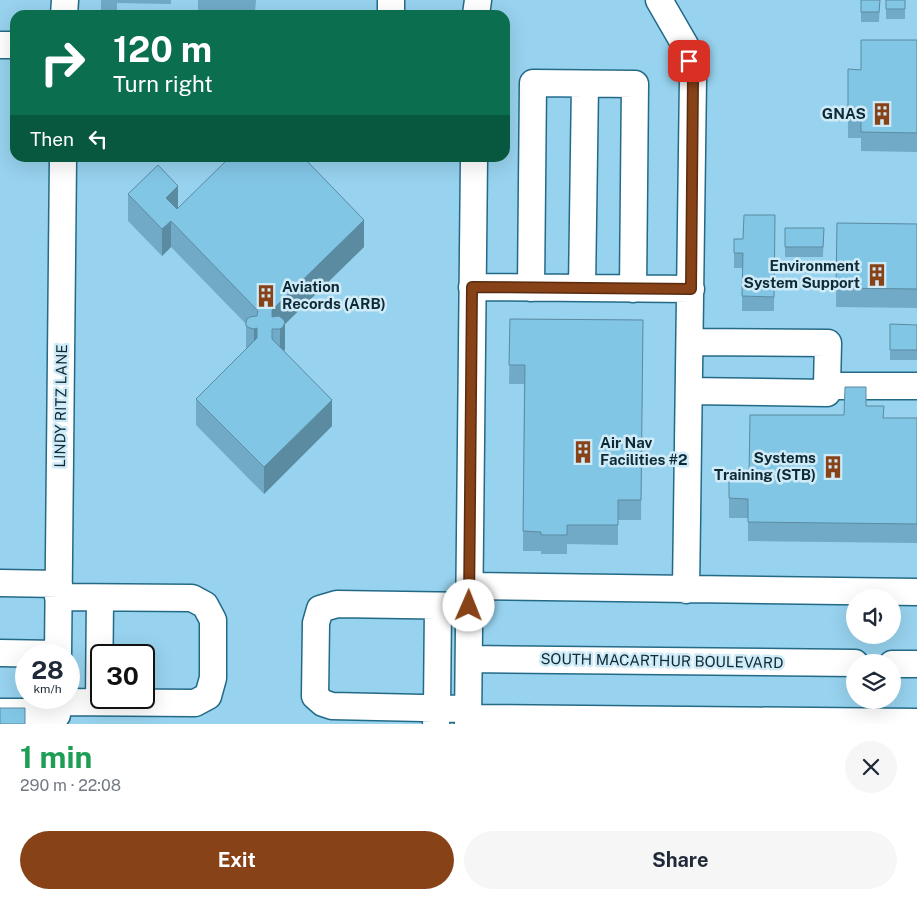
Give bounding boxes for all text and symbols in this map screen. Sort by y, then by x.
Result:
text: 120 m [113,29,212,70]
icon: right [30,30,95,95]
pin [668,40,710,82]
icon: arrive [675,47,703,75]
text: Turn right [113,71,213,97]
building icon: GNAS [869,101,895,127]
place label: GNAS [822,105,866,122]
icon: left [84,125,112,153]
text: Then [30,128,74,150]
place label: Environment System Support [743,257,860,291]
building icon: Environment System Support [864,262,890,288]
place label: Aviation Records (ARB) [282,278,386,312]
building icon: Aviation Records (ARB) [253,283,279,309]
street label: LINDY RITZ LANE [51,344,70,468]
place label: Air Nav Facilities #2 [600,434,687,468]
building icon: Air Nav Facilities #2 [570,439,596,465]
place label: Systems Training (STB) [714,449,816,483]
building icon: Systems Training (STB) [820,454,846,480]
position arrow [442,579,494,631]
map controls [846,589,901,709]
button: sound [846,589,901,644]
speed limit sign: 30 [90,644,155,709]
street label: SOUTH MACARTHUR BOULEVARD [540,650,784,671]
button: layers [846,654,901,709]
text: 28 [31,655,64,685]
text: km/h [33,682,62,696]
text: 1 min [20,739,92,775]
button: close [845,741,897,793]
text: 290 m · 22:08 [20,776,121,795]
button: Exit [20,831,454,889]
button: Share [464,831,897,889]

